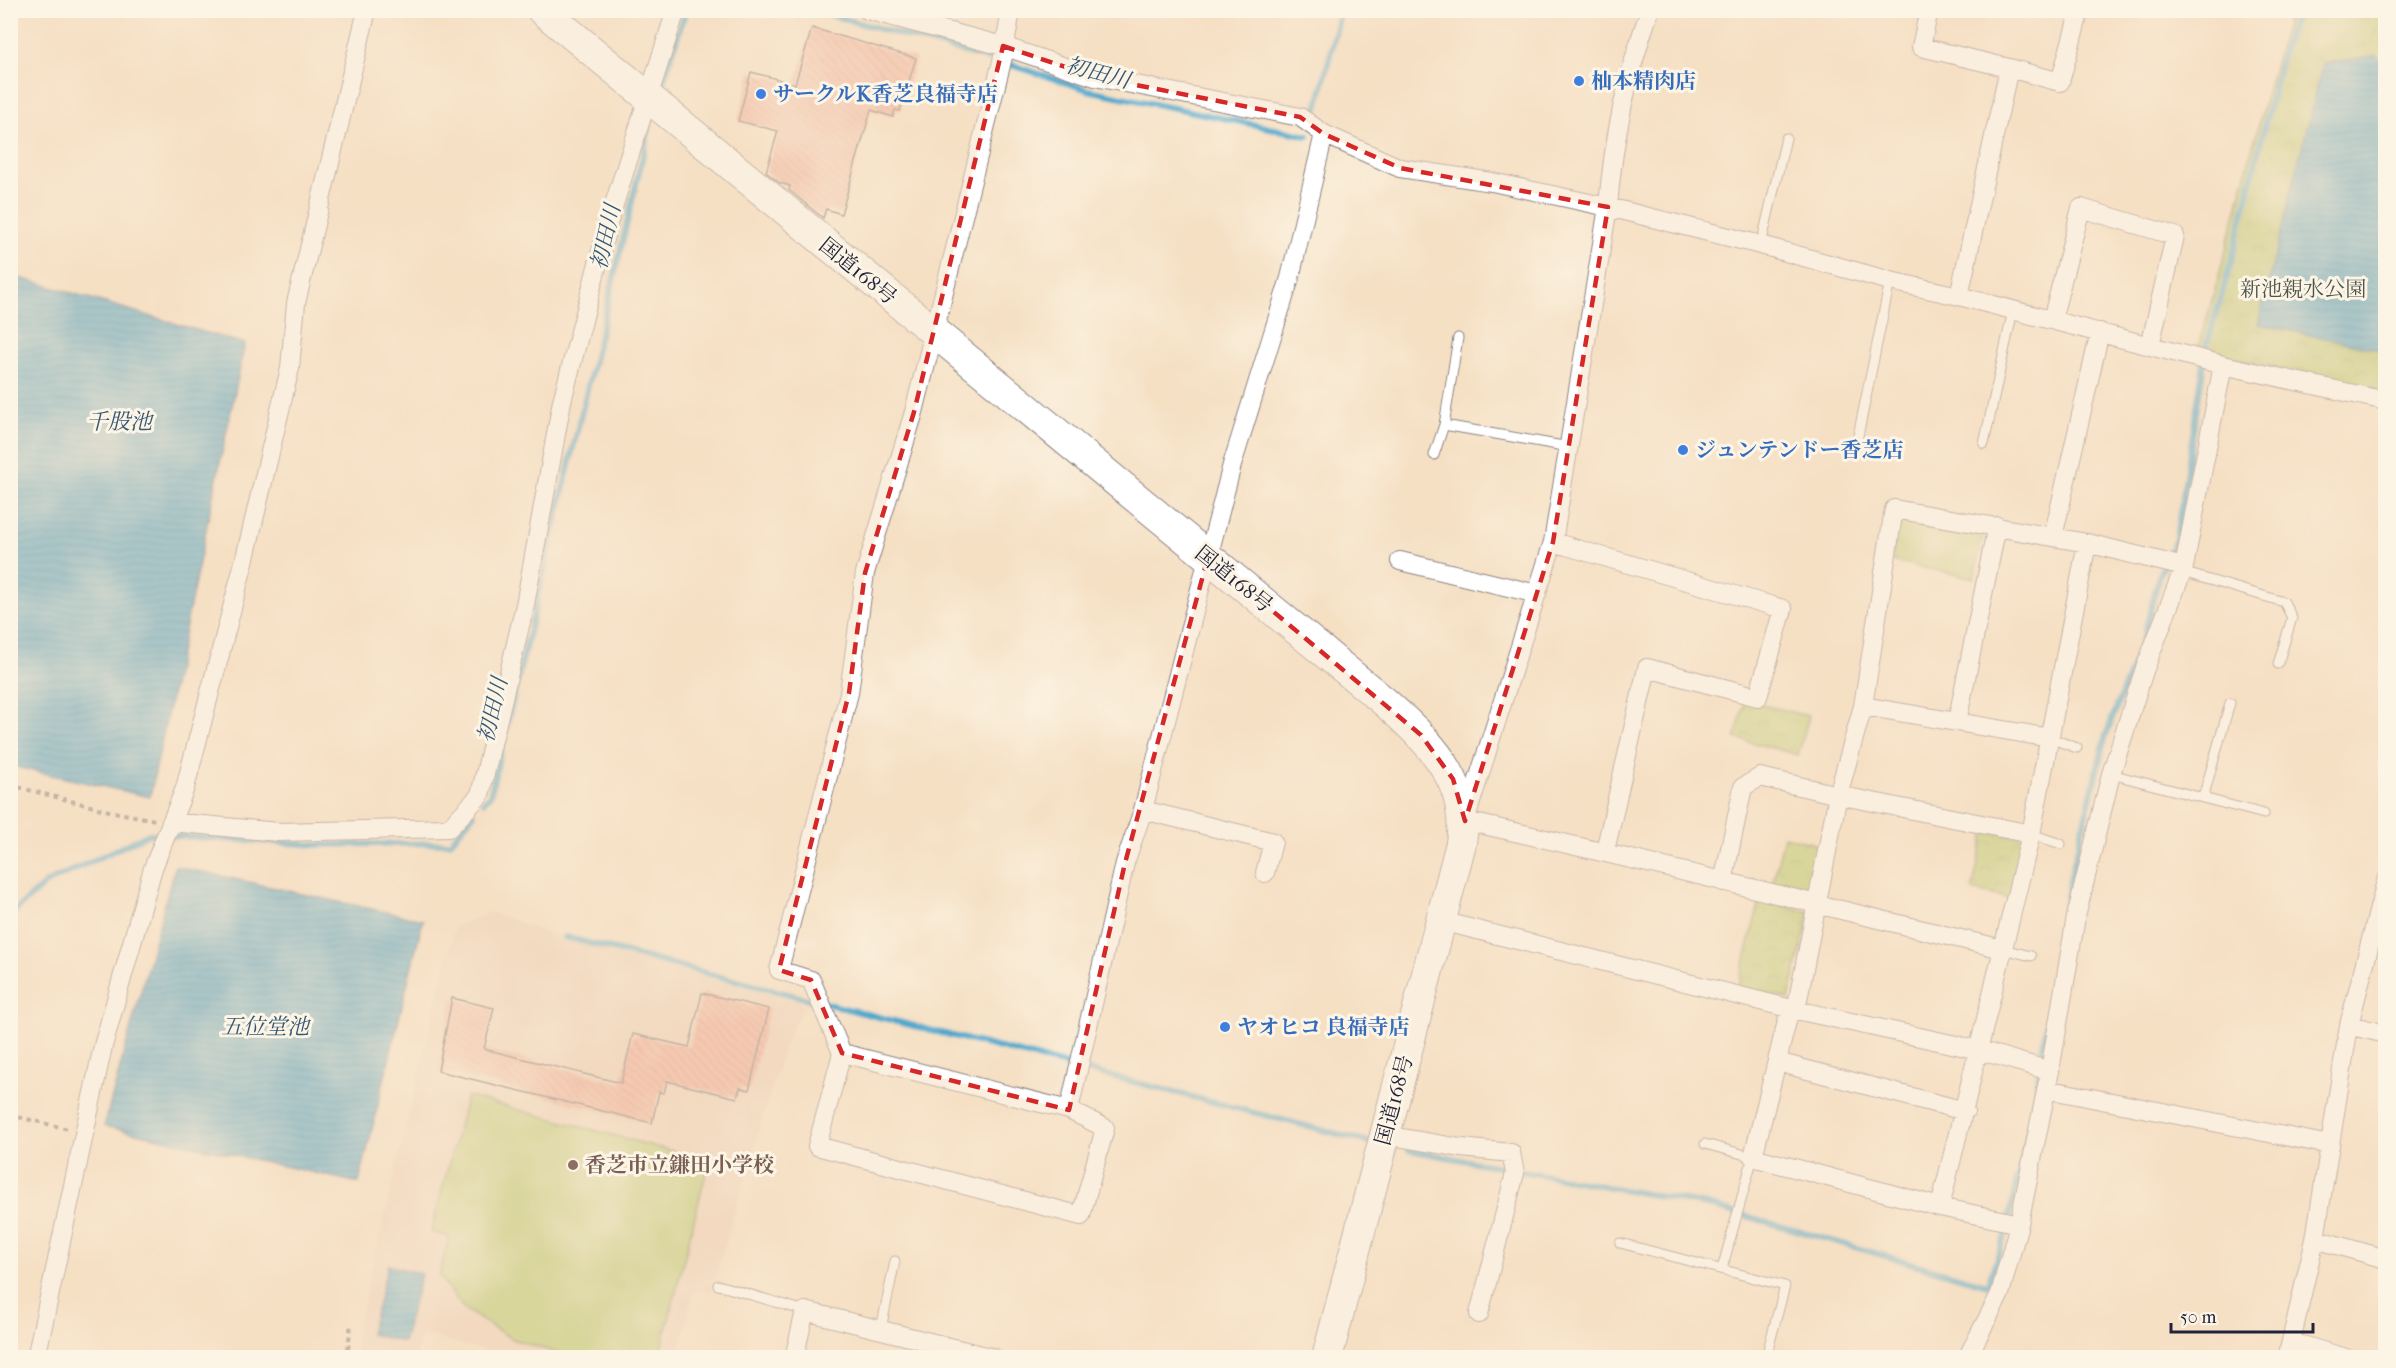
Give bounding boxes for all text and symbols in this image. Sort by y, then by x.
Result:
water label: 初田川 [1062,52,1135,95]
place label: 杣本精肉店 [1591,69,1696,93]
marker: 杣本精肉店 [1572,74,1586,88]
place label: サークルK香芝良福寺店 [773,82,998,106]
marker: サークルK香芝良福寺店 [754,87,768,101]
water label: 初田川 [586,200,627,272]
street label: 国道168号 [815,233,901,309]
park label: 新池親水公園 [2240,277,2366,301]
water label: 千股池 [86,409,155,435]
place label: ジュンテンドー香芝店 [1695,438,1904,462]
marker: ジュンテンドー香芝店 [1676,443,1690,457]
street label: 国道168号 [1191,541,1277,617]
water label: 初田川 [473,673,514,745]
water label: 五位堂池 [221,1014,312,1040]
place label: ヤオヒコ 良福寺店 [1237,1015,1410,1039]
marker: ヤオヒコ 良福寺店 [1218,1020,1232,1034]
street label: 国道168号 [1370,1052,1418,1148]
place label: 香芝市立鎌田小学校 [585,1153,774,1177]
marker: 香芝市立鎌田小学校 [566,1158,580,1172]
scale bar [2171,1296,2314,1334]
text: 50 m [2180,1307,2217,1328]

